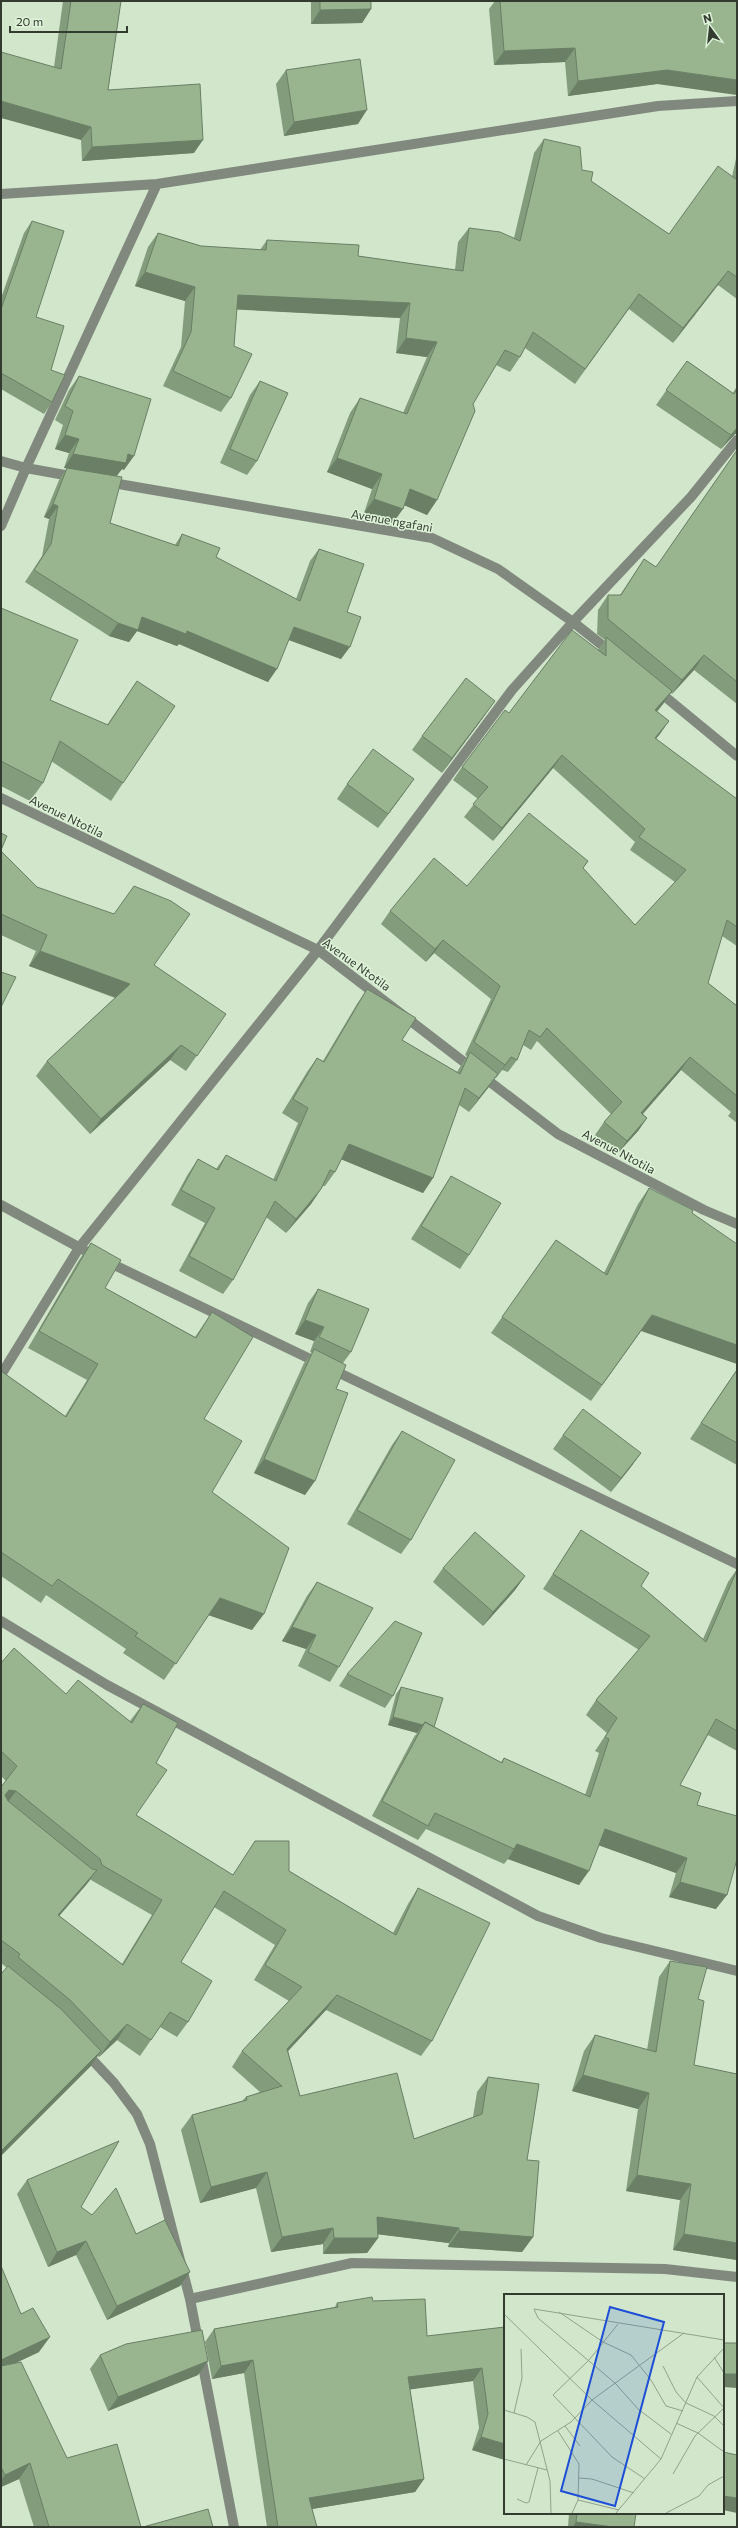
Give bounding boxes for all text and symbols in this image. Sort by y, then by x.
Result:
scale bar [10,8,127,34]
north arrow [690,8,730,48]
text: N [702,11,713,25]
text: 20 m [16,14,43,28]
street label: Avenue ngafani [350,506,434,534]
street label: Avenue Ntotila [28,792,106,840]
street label: Avenue Ntotila [320,935,394,993]
street label: Avenue Ntotila [580,1126,658,1176]
inset map [504,2294,724,2514]

